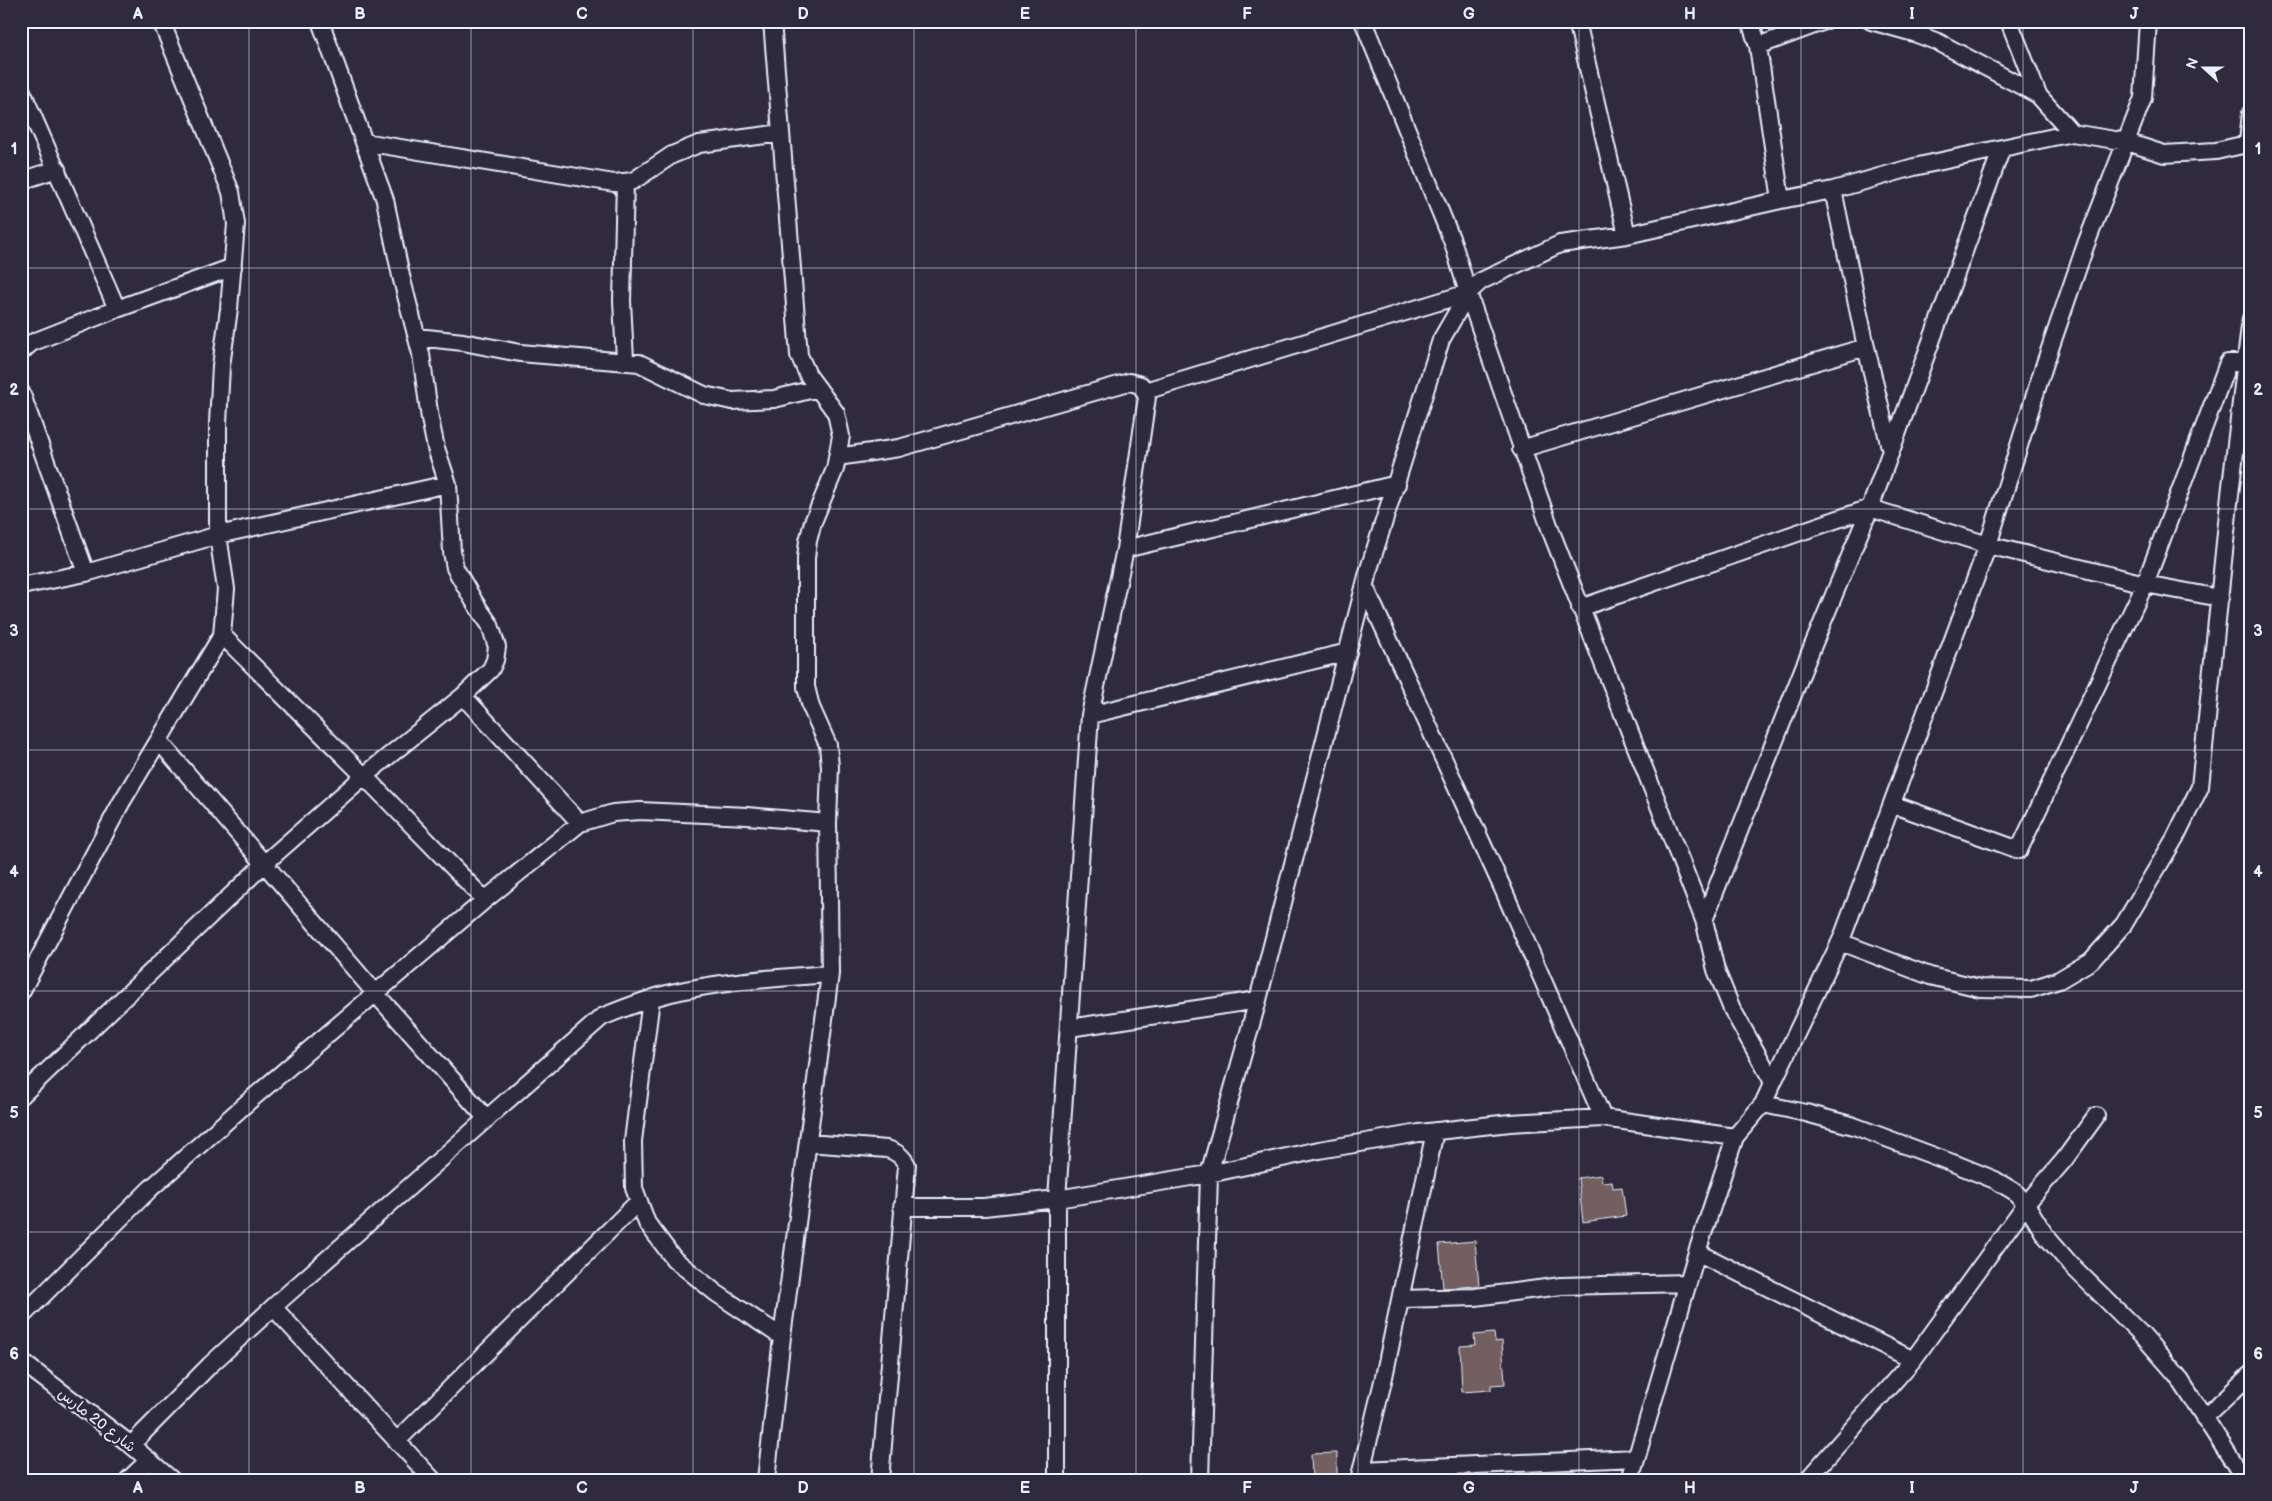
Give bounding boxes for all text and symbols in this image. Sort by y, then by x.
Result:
text: A [132,5,143,24]
text: B [354,5,366,24]
text: C [576,5,588,24]
text: D [797,5,809,24]
text: E [1020,5,1030,24]
text: F [1242,5,1252,24]
text: G [1463,5,1475,24]
text: H [1684,5,1696,24]
text: I [1909,5,1915,24]
text: J [2130,5,2139,24]
north arrow [2180,42,2230,92]
text: N [2183,56,2202,71]
text: 1 [11,140,17,159]
text: 1 [2255,140,2261,159]
text: 2 [9,381,19,400]
text: 2 [2253,381,2263,400]
text: 3 [9,622,19,641]
text: 3 [2253,622,2263,641]
text: 4 [9,863,19,882]
text: 4 [2253,863,2263,882]
text: 5 [9,1104,19,1123]
text: 5 [2253,1104,2263,1123]
text: 6 [9,1345,19,1364]
text: 6 [2253,1345,2263,1364]
street label: شارع 20 مارس [54,1384,139,1457]
text: A [132,1479,143,1498]
text: B [354,1479,366,1498]
text: C [576,1479,588,1498]
text: D [797,1479,809,1498]
text: E [1020,1479,1030,1498]
text: F [1242,1479,1252,1498]
text: G [1463,1479,1475,1498]
text: H [1684,1479,1696,1498]
text: I [1909,1479,1915,1498]
text: J [2130,1479,2139,1498]

